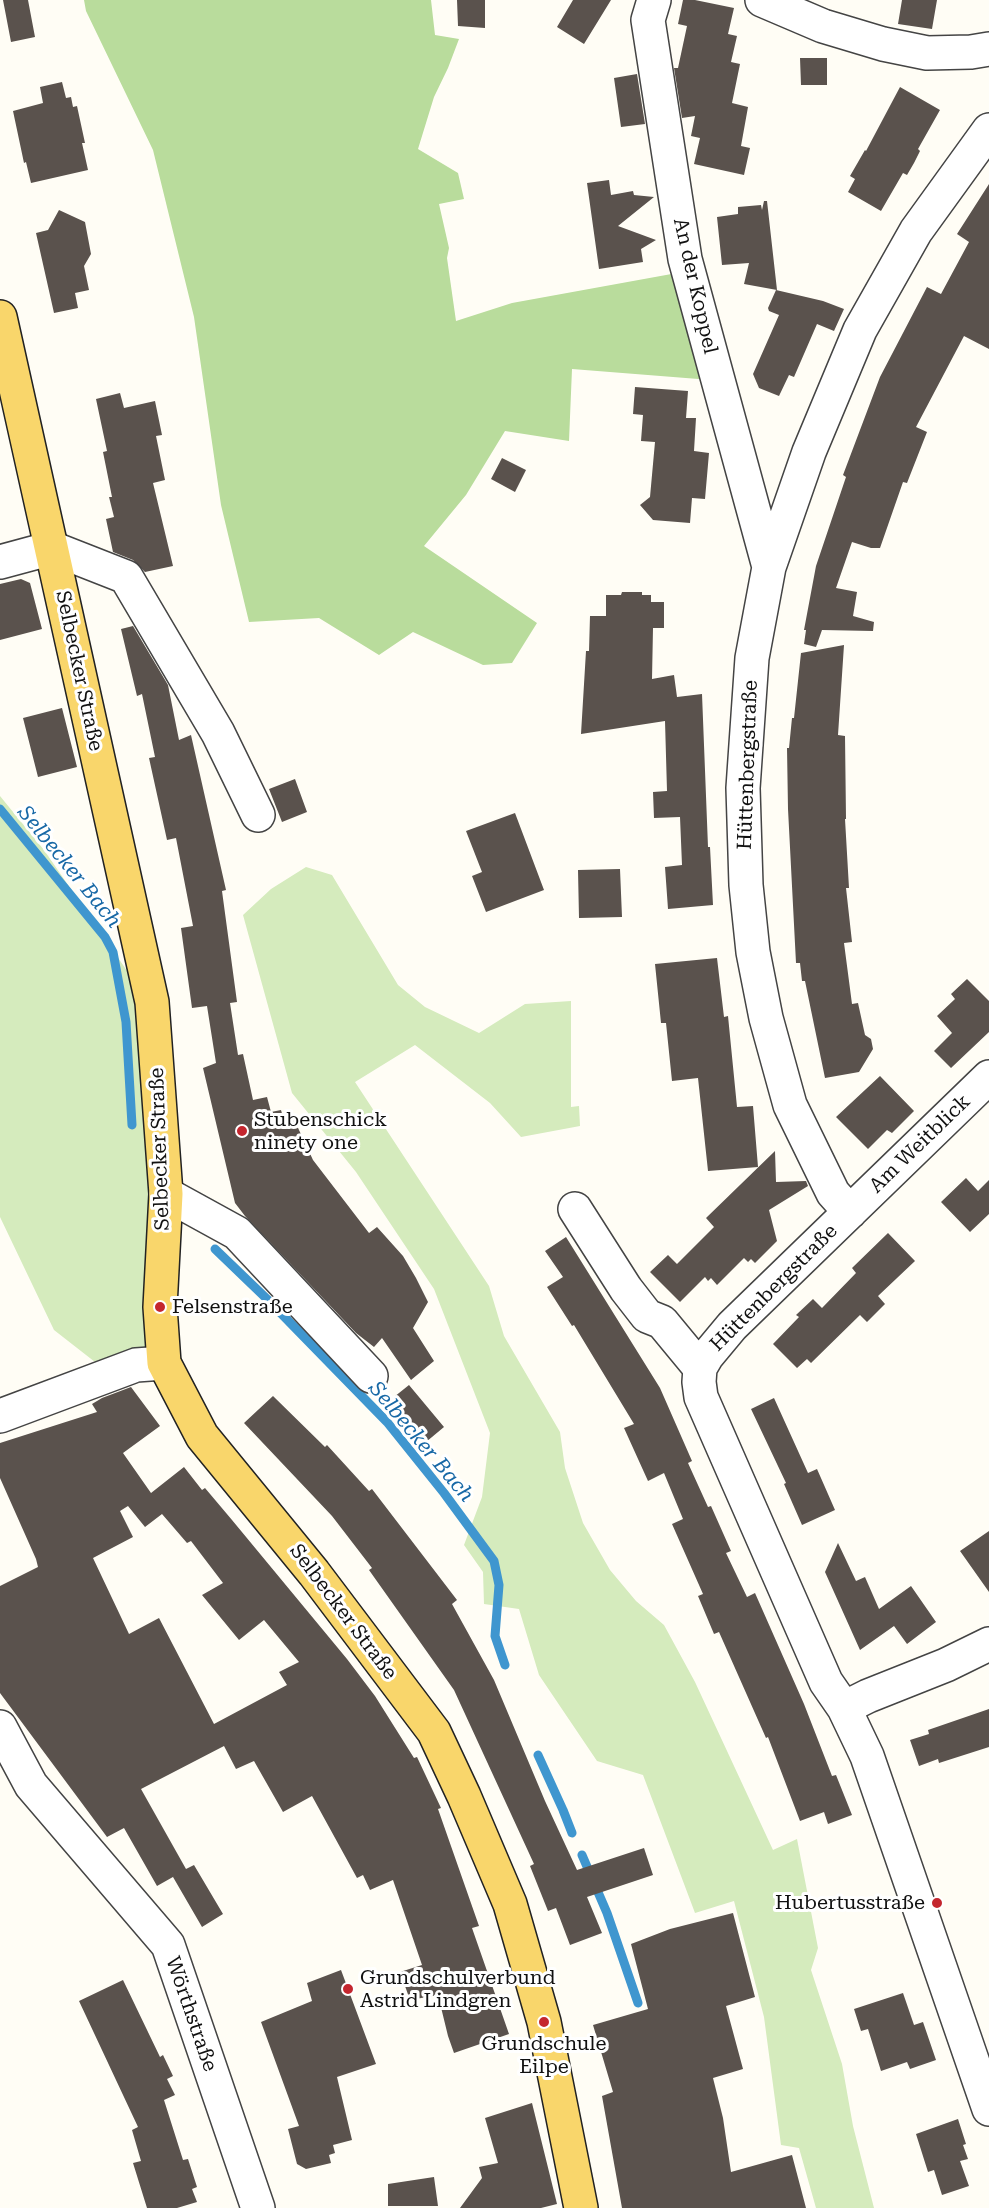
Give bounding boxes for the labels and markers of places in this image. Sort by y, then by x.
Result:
place label: Stubenschick ninety one [254,1108,387,1155]
marker: Stubenschick ninety one [235,1124,249,1138]
place label: Felsenstraße [172,1295,293,1319]
marker: Felsenstraße [153,1300,167,1314]
place label: Hubertusstraße [775,1891,925,1915]
marker: Hubertusstraße [930,1896,944,1910]
place label: Grundschulverbund Astrid Lindgren [360,1966,556,2013]
marker: Grundschulverbund Astrid Lindgren [341,1982,355,1996]
marker: Grundschule Eilpe [537,2015,551,2029]
place label: Grundschule Eilpe [481,2032,607,2079]

